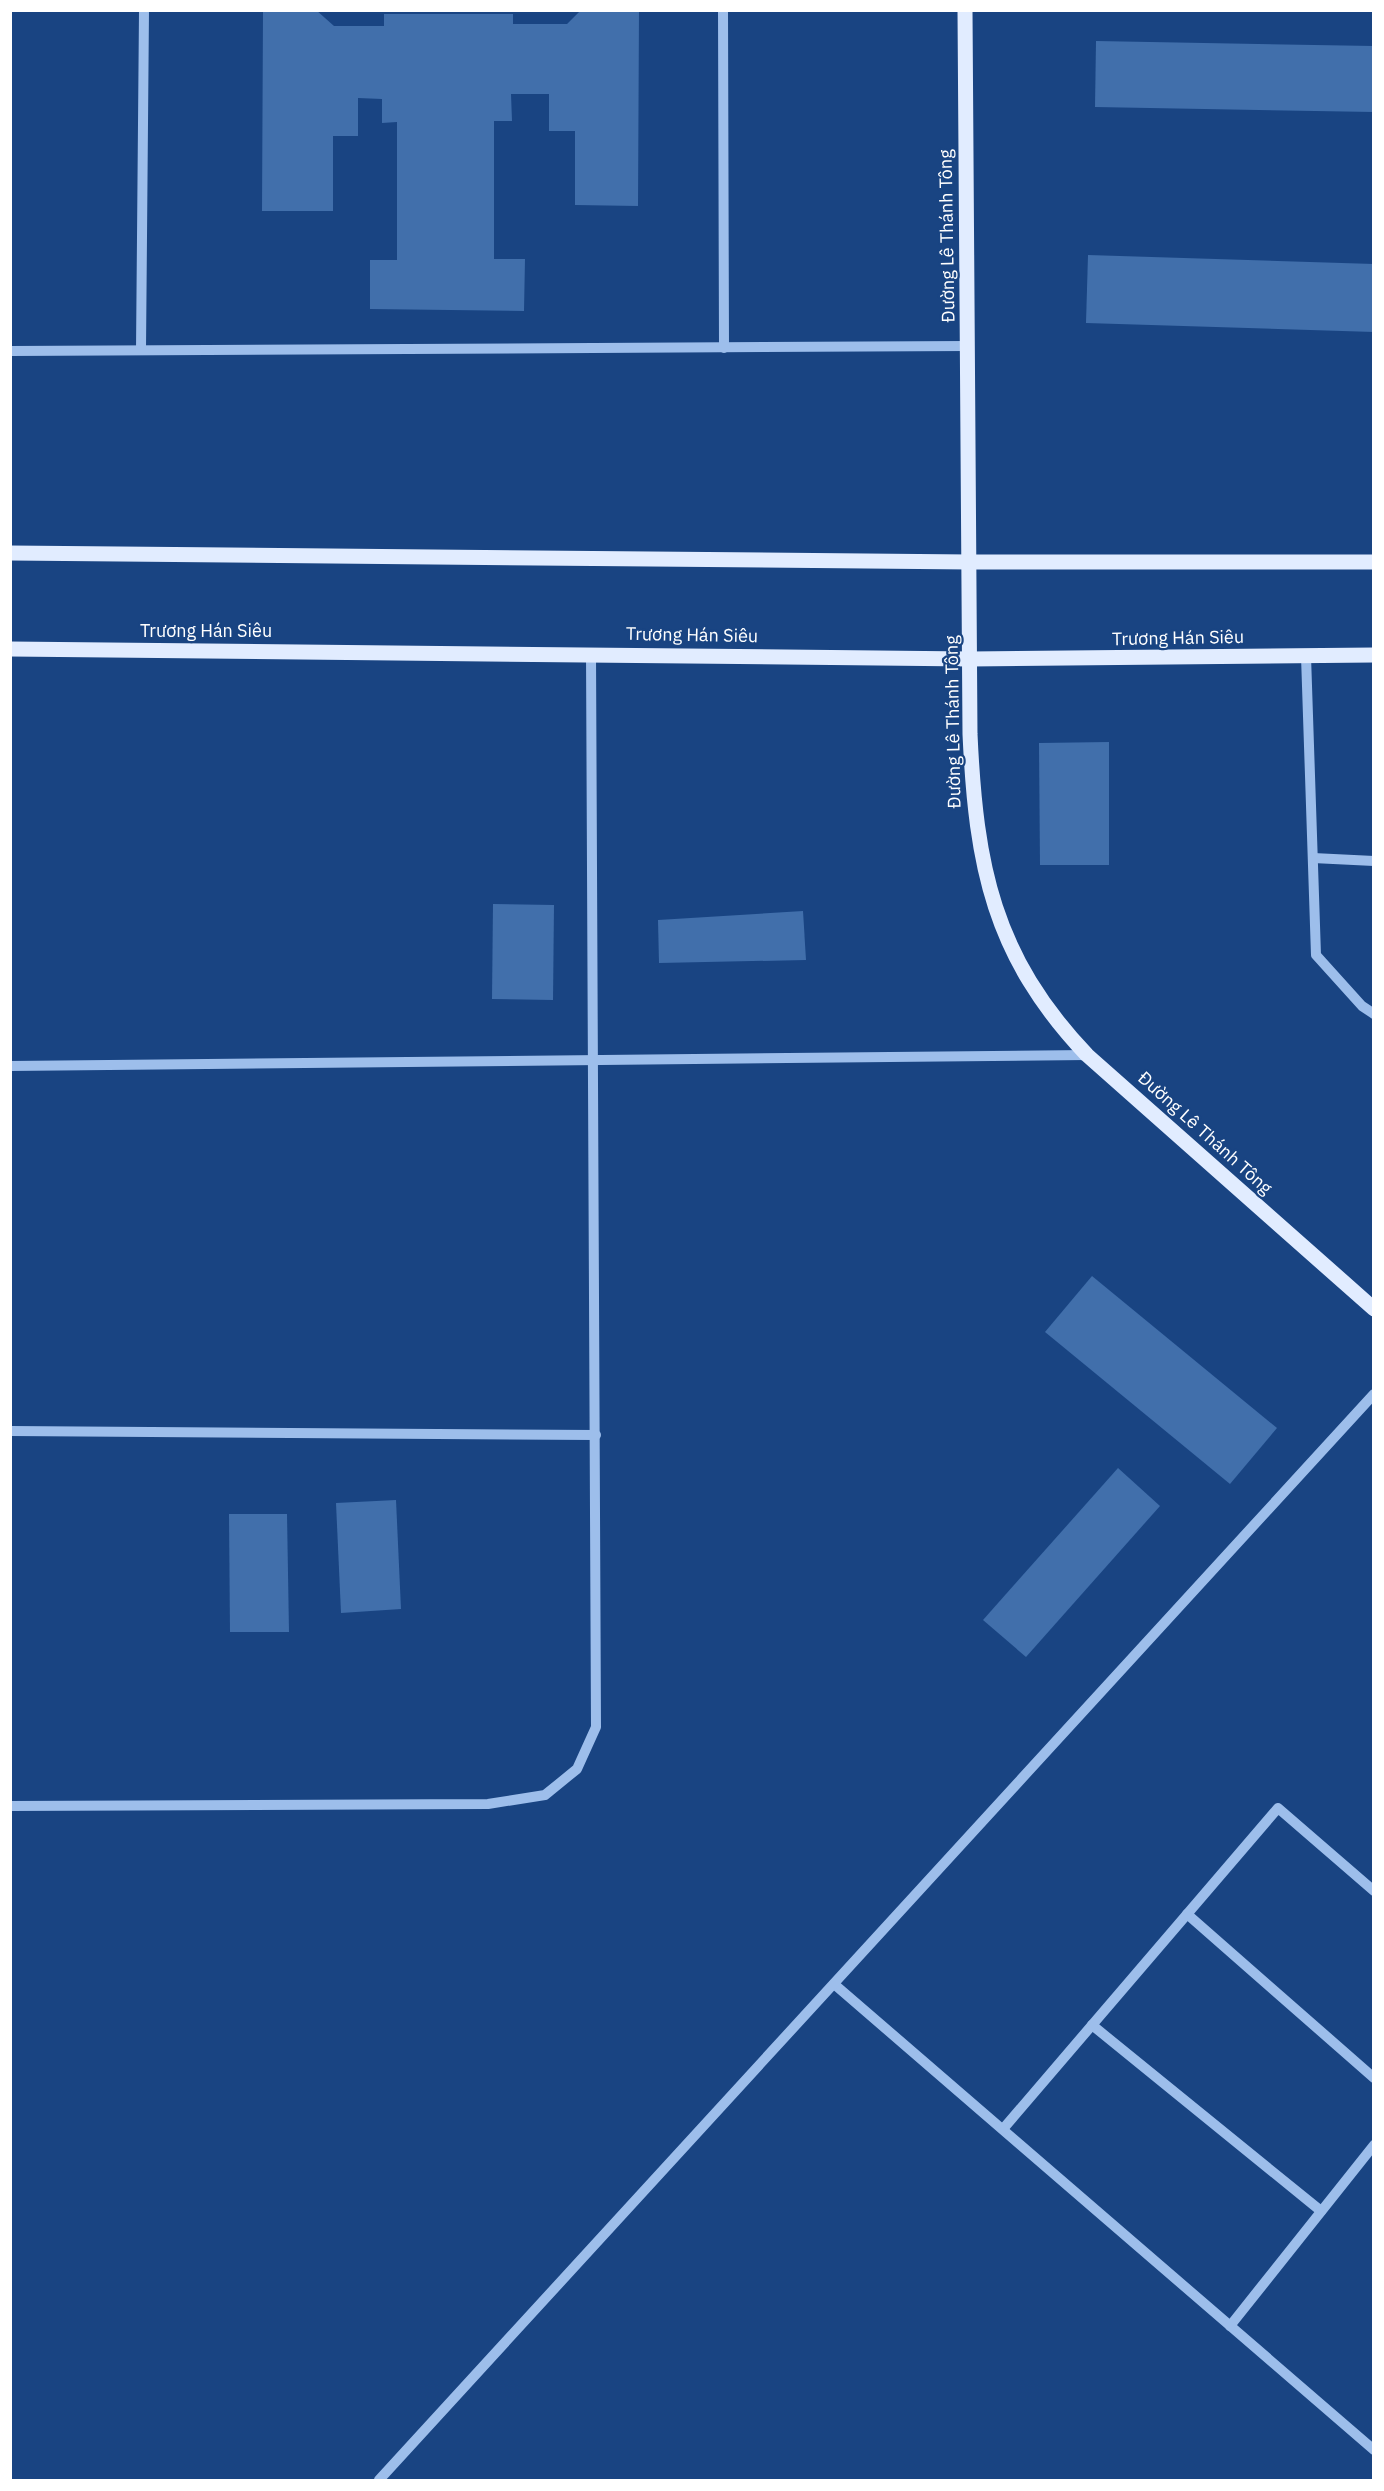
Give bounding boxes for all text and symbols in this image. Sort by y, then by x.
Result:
street label: Đường Lê Thánh Tông [933,149,960,323]
street label: Trương Hán Siêu [140,619,272,642]
street label: Trương Hán Siêu [626,622,758,647]
street label: Trương Hán Siêu [1112,625,1244,650]
street label: Đường Lê Thánh Tông [939,635,966,809]
street label: Đường Lê Thánh Tông [1133,1066,1278,1199]

